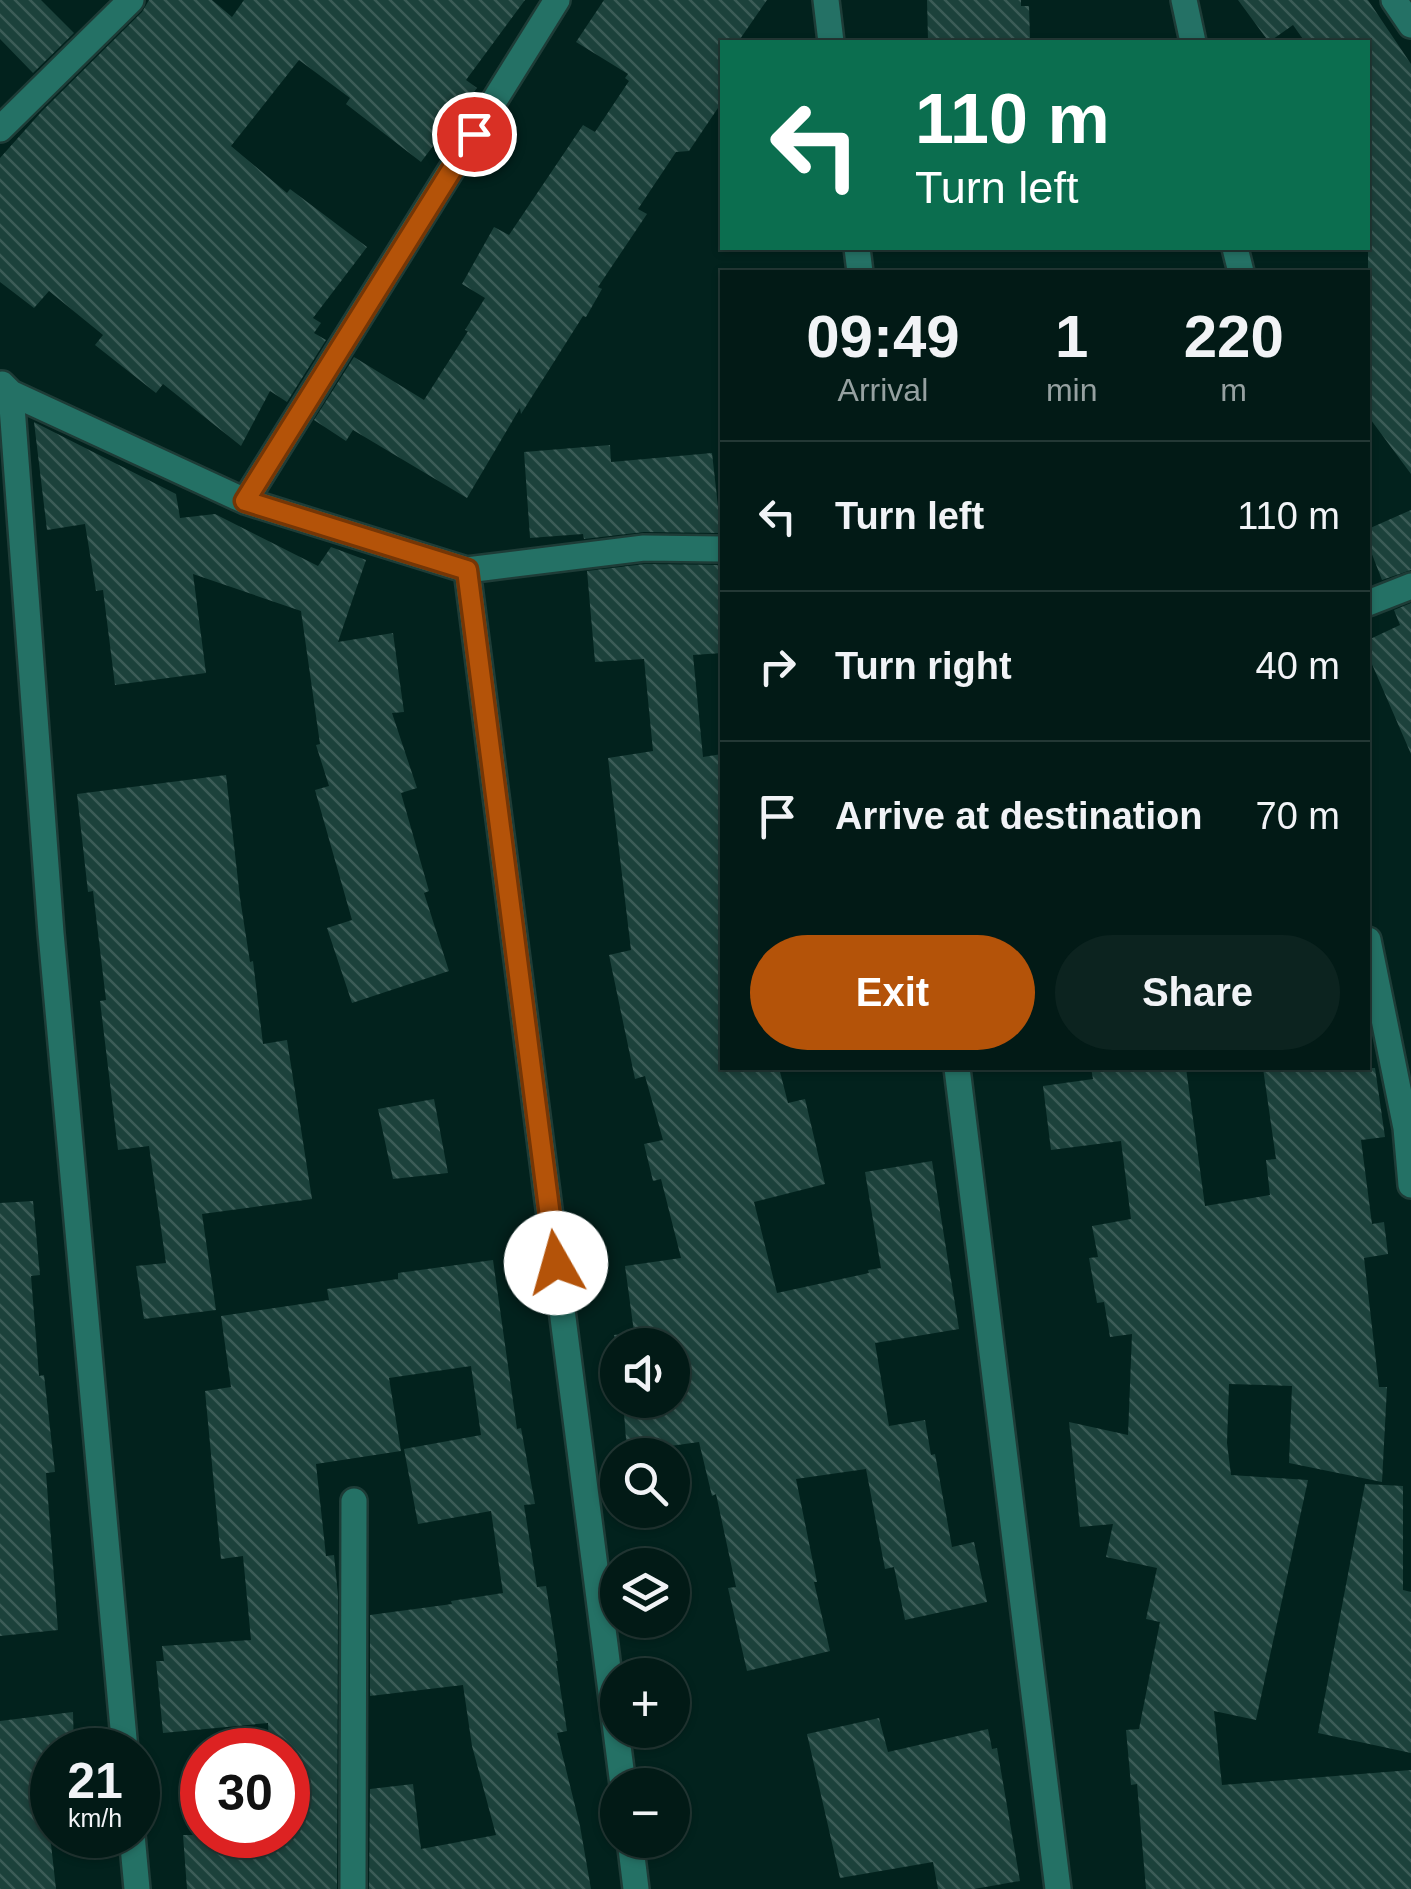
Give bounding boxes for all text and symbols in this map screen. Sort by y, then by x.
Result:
icon: left [750,80,880,210]
text: 110 m [915,80,1110,158]
pin [432,92,517,177]
icon: arrive [447,107,502,162]
text: Turn left [915,162,1078,213]
text: 09:49 [806,303,960,370]
text: 1 [1055,303,1088,370]
text: 220 [1184,303,1284,370]
text: Arrival [838,372,928,408]
text: min [1046,372,1097,408]
text: m [1220,372,1247,408]
icon: left [750,489,805,544]
text: Turn left [835,495,984,537]
text: 110 m [1237,495,1340,537]
icon: right [750,639,805,694]
text: Turn right [835,645,1012,687]
text: 40 m [1256,645,1340,687]
icon: arrive [750,789,805,844]
text: Arrive at destination [835,795,1202,837]
text: 70 m [1256,795,1340,837]
button: Exit [750,935,1035,1050]
button: Share [1055,935,1340,1050]
position arrow [504,1211,608,1315]
map controls [600,1328,690,1858]
button: sound [600,1328,690,1418]
button: search [600,1438,690,1528]
button: layers [600,1548,690,1638]
button: + [600,1658,690,1748]
speed limit sign: 30 [180,1728,310,1858]
text: 21 [67,1753,123,1809]
button: − [600,1768,690,1858]
text: km/h [68,1804,122,1832]

